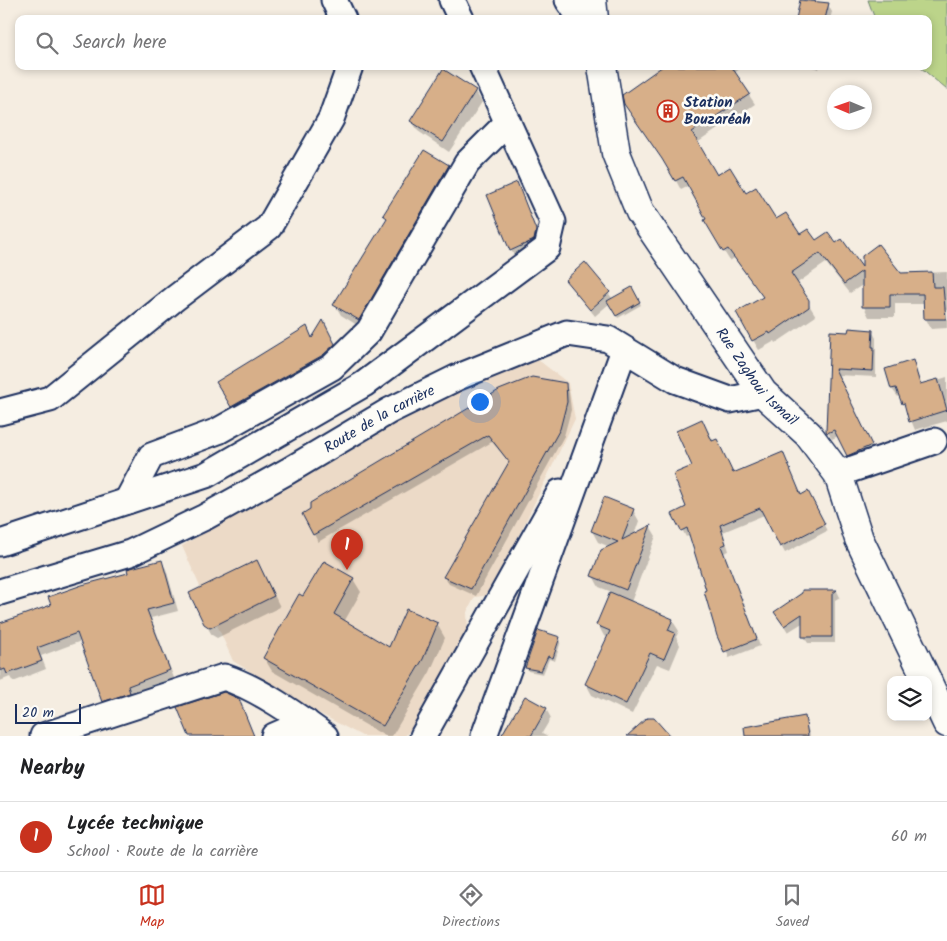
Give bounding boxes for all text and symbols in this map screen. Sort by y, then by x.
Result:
search box [15,15,932,70]
text: Search here [73,28,167,58]
icon: search [33,29,61,57]
north arrow [827,85,872,130]
place label: Station Bouzaréah [684,91,751,132]
building icon: Station Bouzaréah [656,99,680,123]
street label: Rue Zaghoui Ismaïl [709,323,803,432]
street label: Route de la carrière [320,379,440,460]
your location [467,389,493,415]
pin: 1 [331,529,363,570]
map controls [887,676,932,721]
button: layers [887,676,932,721]
scale bar [15,701,81,724]
text: 20 m [22,702,54,724]
text: Nearby [20,752,85,785]
text: Lycée technique [67,809,203,839]
text: 1 [34,824,38,849]
text: 60 m [891,824,927,849]
text: School · Route de la carrière [67,839,258,864]
tab: Map [138,881,166,933]
tab: Directions [442,881,500,933]
tab: Saved [776,881,809,933]

